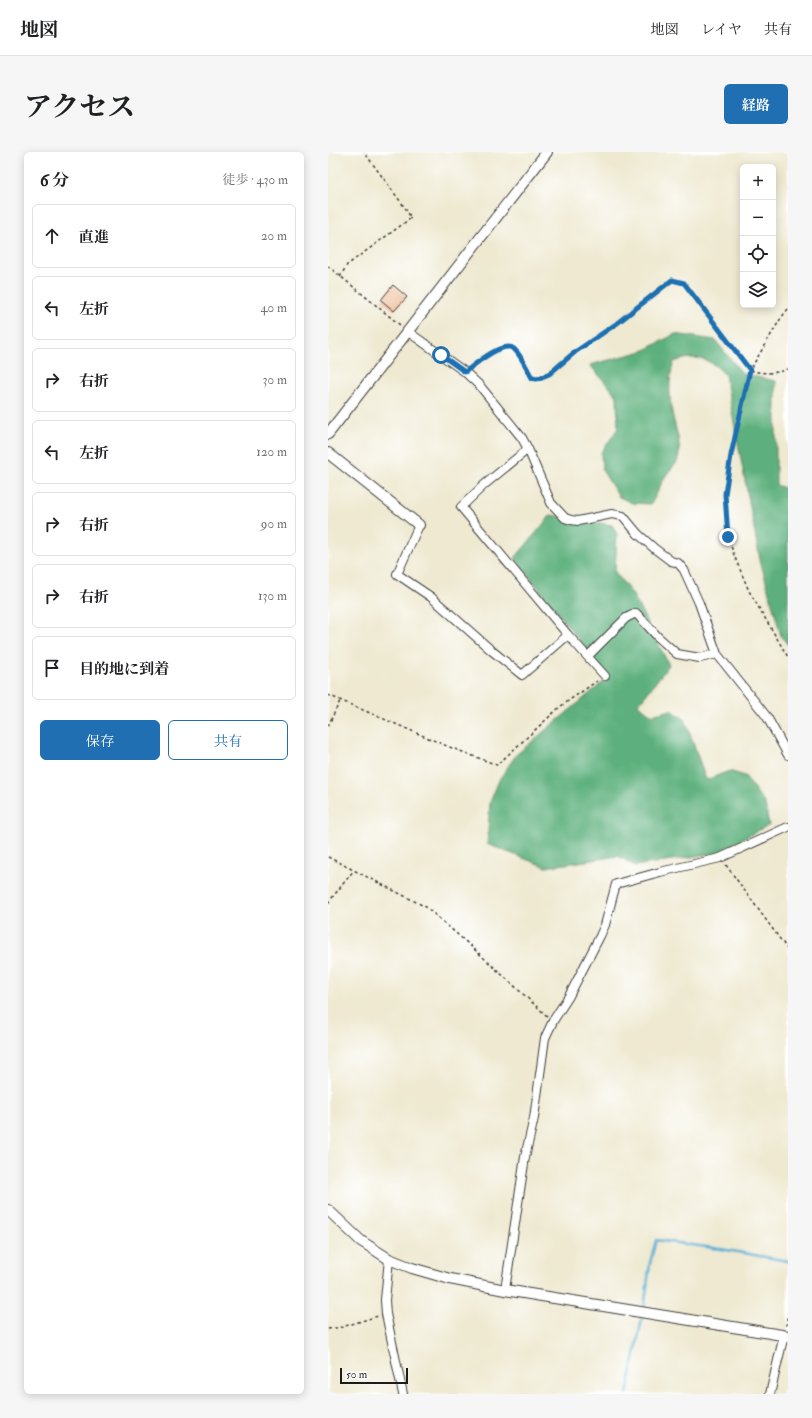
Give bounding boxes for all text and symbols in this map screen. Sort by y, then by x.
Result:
text: 地図 [20,18,58,42]
text: 地図 [651,21,679,38]
text: レイヤ [701,21,742,38]
text: 共有 [764,21,792,38]
button: 経路 [724,84,788,124]
text: アクセス [24,90,135,125]
map controls [740,164,776,308]
button: + [740,164,776,200]
text: 6 分 [40,170,69,191]
text: 徒歩 · 430 m [222,172,288,188]
button: − [740,200,776,236]
icon: ahead [41,225,63,247]
text: 直進 [79,228,109,247]
text: 20 m [261,228,287,244]
button: locate [740,236,776,272]
button: layers [740,272,776,308]
icon: left [41,297,63,319]
text: 左折 [79,300,109,319]
text: 40 m [261,300,287,316]
route start [432,346,450,364]
icon: right [41,369,63,391]
text: 右折 [79,372,109,391]
text: 30 m [263,372,287,388]
icon: left [41,441,63,463]
text: 左折 [79,444,109,463]
text: 120 m [256,444,287,460]
icon: right [41,513,63,535]
text: 右折 [79,516,109,535]
text: 90 m [261,516,287,532]
route end [719,528,737,546]
icon: right [41,585,63,607]
text: 右折 [79,588,109,607]
text: 130 m [258,588,287,604]
icon: arrive [41,657,63,679]
text: 目的地に到着 [79,660,169,679]
button: 保存 [40,720,160,760]
button: 共有 [168,720,288,760]
scale bar [340,1366,408,1385]
text: 50 m [346,1368,367,1381]

